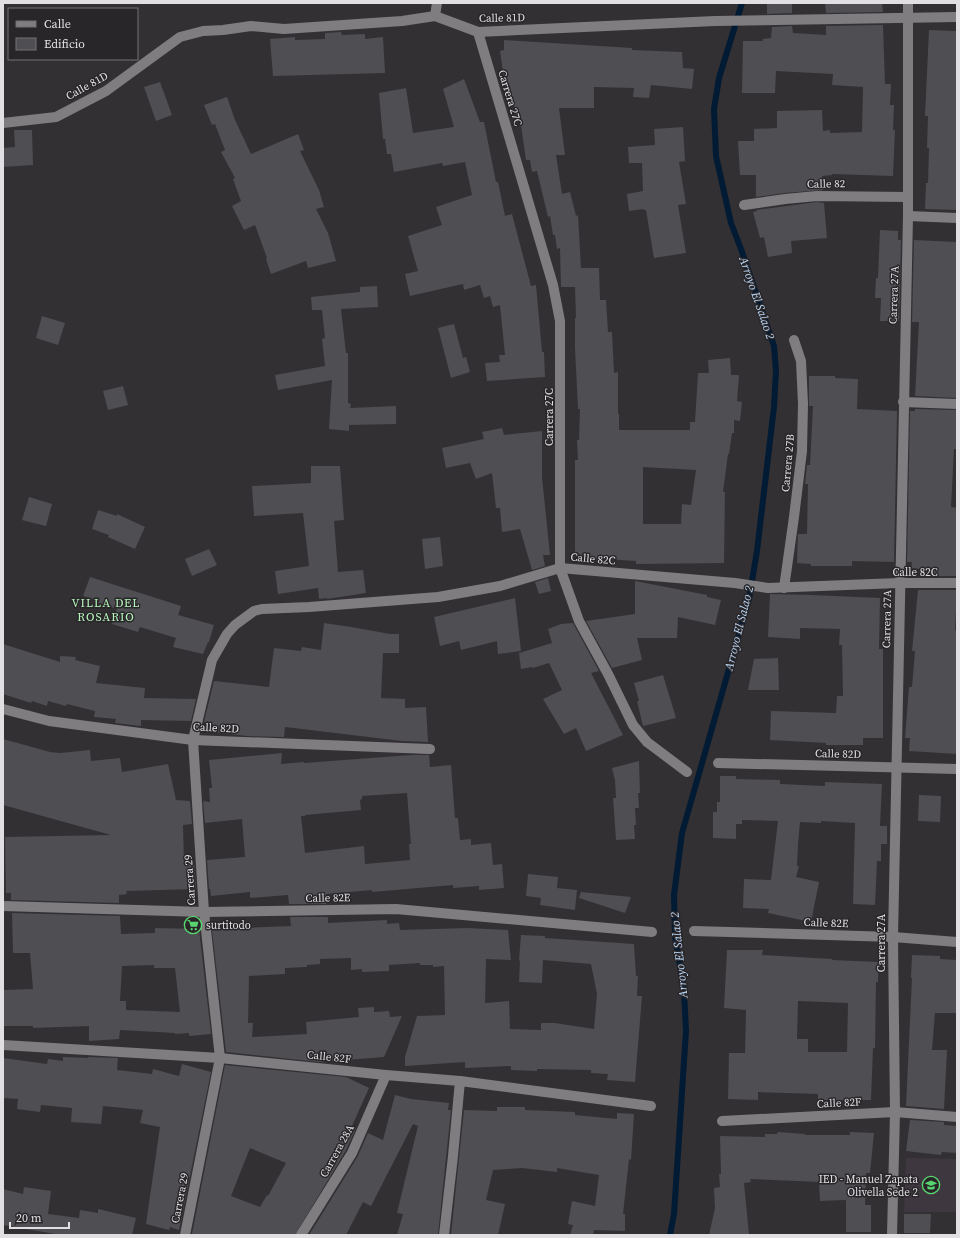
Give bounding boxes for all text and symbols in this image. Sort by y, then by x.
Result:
legend [8,8,138,60]
street label: Calle 81D [479,10,525,26]
text: Calle [44,16,71,32]
text: Edificio [44,36,85,52]
street label: Calle 81D [63,68,111,104]
street label: Carrera 27C [494,68,526,128]
street label: Calle 82 [807,176,846,192]
water label: Arroyo El Salao 2 [735,253,779,342]
street label: Carrera 27A [885,265,903,324]
street label: Carrera 27C [542,388,557,446]
street label: Carrera 27B [778,433,798,492]
street label: Calle 82C [570,550,616,568]
street label: Calle 82C [892,565,938,580]
water label: Arroyo El Salao 2 [720,584,757,673]
street label: Carrera 27A [879,589,895,648]
district label: VILLA DEL ROSARIO [72,595,140,625]
street label: Calle 82D [193,719,240,737]
street label: Calle 82D [815,746,861,762]
street label: Carrera 29 [181,854,199,906]
street label: Calle 82E [305,890,351,906]
water label: Arroyo El Salao 2 [667,911,692,1000]
street label: Carrera 27A [874,913,889,972]
supermarket icon: surtitodo [183,915,203,935]
street label: Calle 82E [803,915,849,931]
place label: surtitodo [206,918,251,933]
street label: Calle 82F [306,1047,353,1067]
street label: Calle 82F [816,1094,862,1112]
street label: Carrera 28A [316,1121,358,1180]
street label: Carrera 29 [168,1172,192,1224]
place label: IED - Manuel Zapata Olivella Sede 2 [819,1172,918,1200]
school or university icon: IED - Manuel Zapata Olivella Sede 2 [921,1175,941,1195]
scale bar [10,1204,69,1230]
text: 20 m [16,1210,42,1226]

